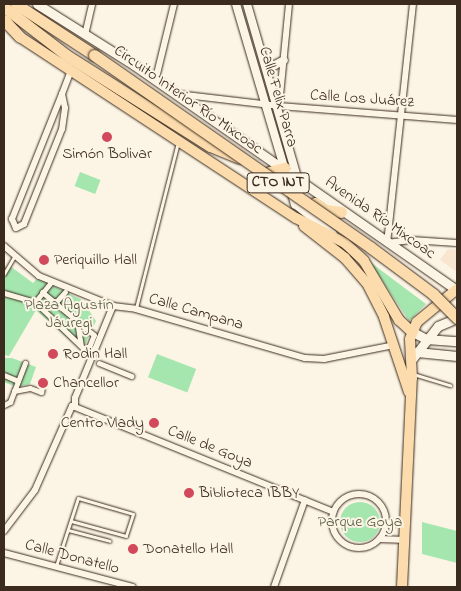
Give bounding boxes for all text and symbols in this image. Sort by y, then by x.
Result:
street label: Circuito Interior Río Mixcoac [110,41,266,159]
street label: Calle Felix Parra [254,44,302,150]
street label: Calle Los Juárez [309,86,415,112]
marker: Simón Bolivar [101,131,113,143]
place label: Simón Bolivar [62,144,152,164]
road number: CTO INT [246,170,310,196]
street label: Avenida Río Mixcoac [321,173,439,263]
place label: Periquillo Hall [54,250,137,270]
marker: Periquillo Hall [38,254,50,266]
street label: Calle Campana [146,289,246,335]
park label: Plaza Agustín Jáuregi [24,295,114,333]
place label: Rodin Hall [63,344,127,364]
marker: Rodin Hall [47,348,59,360]
place label: Chancellor [53,373,119,393]
marker: Chancellor [37,377,49,389]
place label: Centro Vlady [61,413,144,433]
marker: Centro Vlady [148,417,160,429]
street label: Calle de Goya [165,421,255,473]
place label: Biblioteca IBBY [199,483,299,503]
marker: Biblioteca IBBY [183,487,195,499]
park label: Parque Goya [318,512,402,532]
street label: Calle Donatello [23,535,121,579]
place label: Donatello Hall [143,539,233,559]
marker: Donatello Hall [127,543,139,555]

